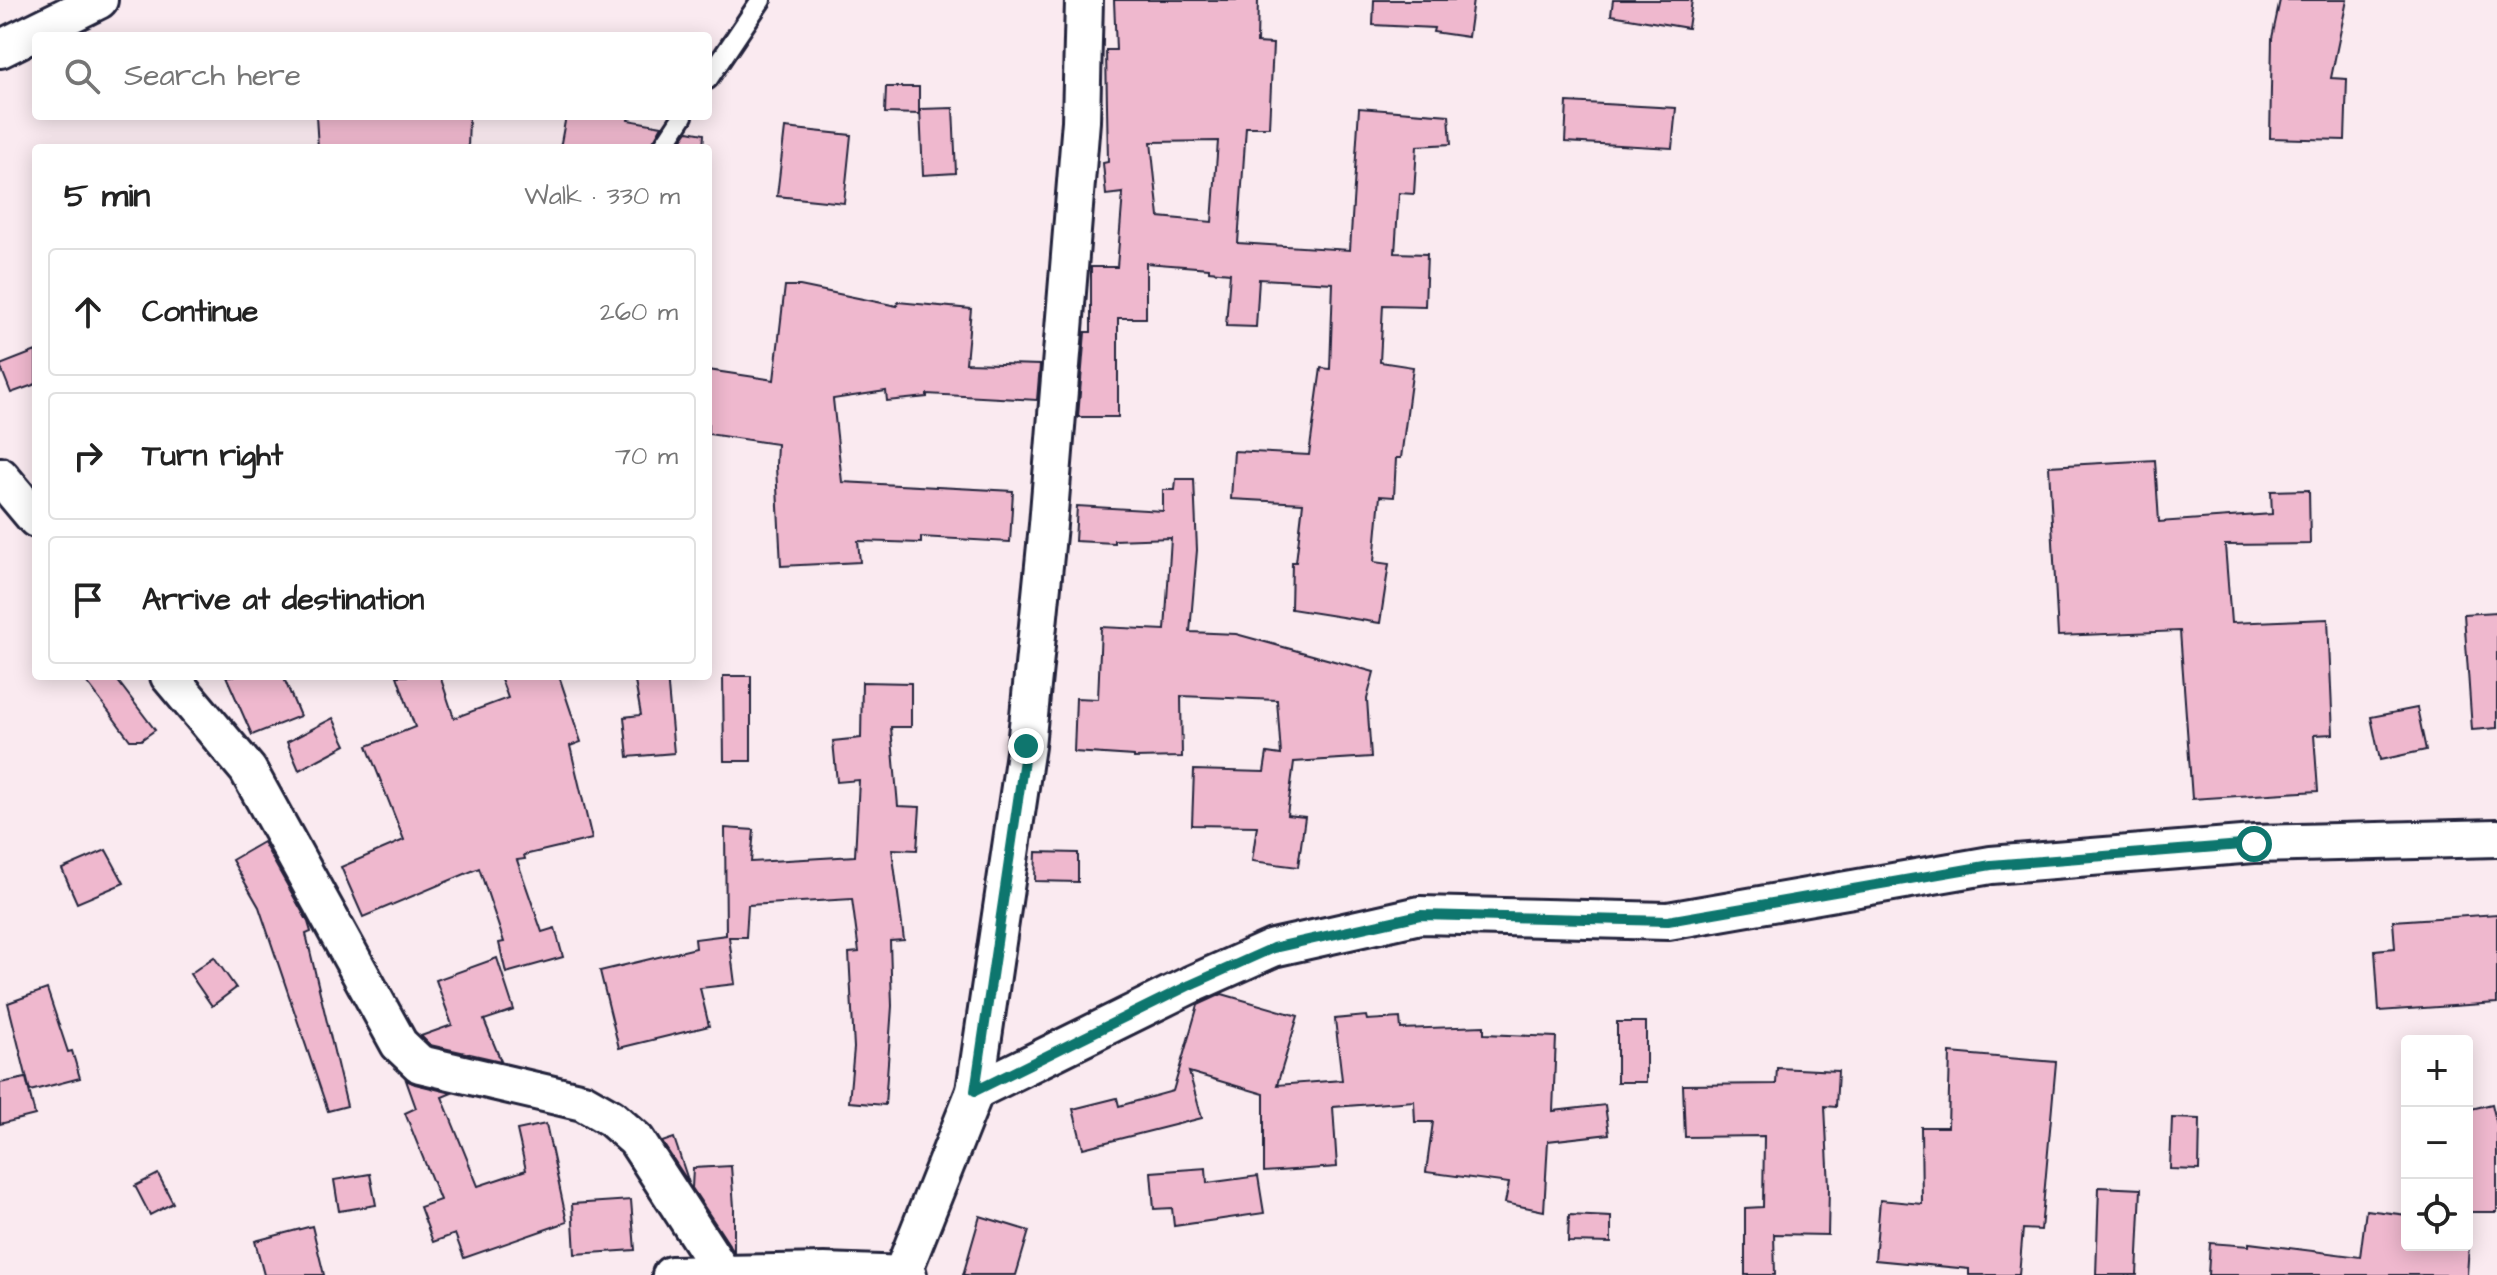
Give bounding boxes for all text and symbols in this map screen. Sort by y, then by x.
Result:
search box [32,32,712,120]
icon: search [60,54,104,98]
text: Search here [124,55,301,97]
text: 5 min [64,172,150,220]
text: Walk · 330 m [524,178,680,214]
icon: ahead [66,290,110,334]
text: Continue [142,291,258,333]
text: 260 m [600,294,678,330]
icon: right [66,434,110,478]
text: Turn right [142,435,283,477]
text: 70 m [615,438,678,474]
icon: arrive [66,578,110,622]
text: Arrive at destination [142,579,424,621]
route end [1008,728,1044,764]
route start [2236,826,2272,862]
map controls [2401,1035,2473,1251]
button: + [2401,1035,2473,1107]
button: − [2401,1107,2473,1179]
button: locate [2401,1179,2473,1251]

